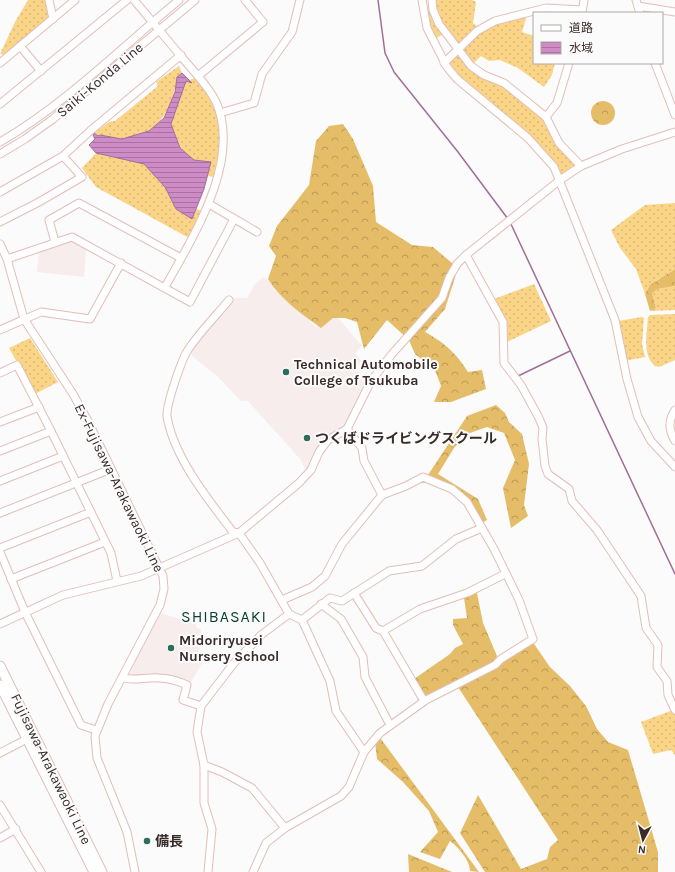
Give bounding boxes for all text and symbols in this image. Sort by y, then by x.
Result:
legend [533,12,663,64]
text: 道路 [569,21,593,35]
street label: Saiki-Konda Line [53,39,147,121]
text: 水域 [569,41,593,55]
place label: Technical Automobile College of Tsukuba [294,356,438,389]
marker: Technical Automobile College of Tsukuba [281,367,291,377]
street label: Ex-Fujisawa-Arakawaoki Line [71,401,167,575]
place label: つくばドライビングスクール [315,430,497,447]
marker: つくばドライビングスクール [302,433,312,443]
district label: SHIBASAKI [181,607,267,626]
place label: Midoriryusei Nursery School [179,632,279,665]
marker: Midoriryusei Nursery School [166,643,176,653]
street label: Fujisawa-Arakawaoki Line [7,691,95,847]
north arrow [623,820,663,860]
place label: 備長 [155,833,183,850]
marker: 備長 [142,836,152,846]
text: N [637,842,647,856]

